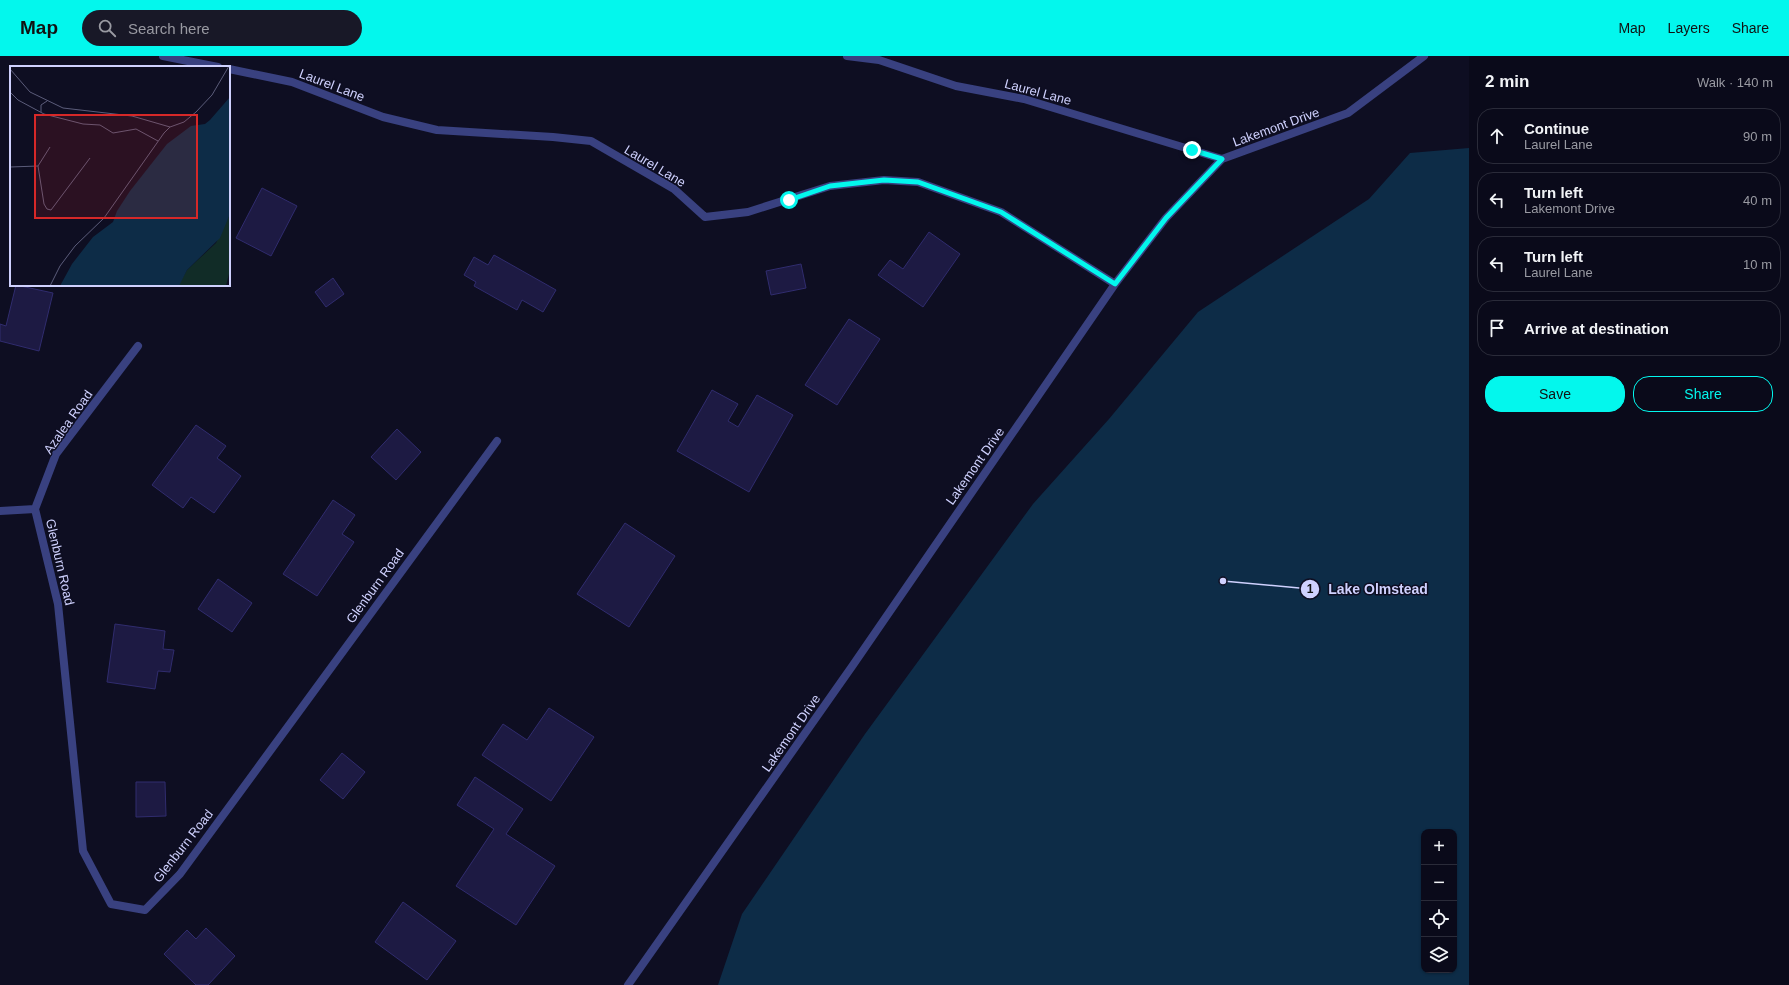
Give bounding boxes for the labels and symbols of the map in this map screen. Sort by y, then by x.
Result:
inset map [10,66,230,286]
street label: Laurel Lane [297,66,367,104]
street label: Laurel Lane [1003,76,1073,108]
street label: Lakemont Drive [1231,104,1321,150]
route end [1183,141,1201,159]
street label: Laurel Lane [622,142,688,190]
route start [780,191,798,209]
street label: Azalea Road [41,387,95,457]
street label: Lakemont Drive [943,424,1007,508]
street label: Glenburn Road [43,517,77,607]
street label: Glenburn Road [343,546,407,626]
callout: Lake Olmstead [1300,576,1436,602]
text: Lake Olmstead [1328,581,1428,597]
text: 1 [1307,582,1314,596]
street label: Lakemont Drive [759,691,823,775]
street label: Glenburn Road [150,807,216,885]

